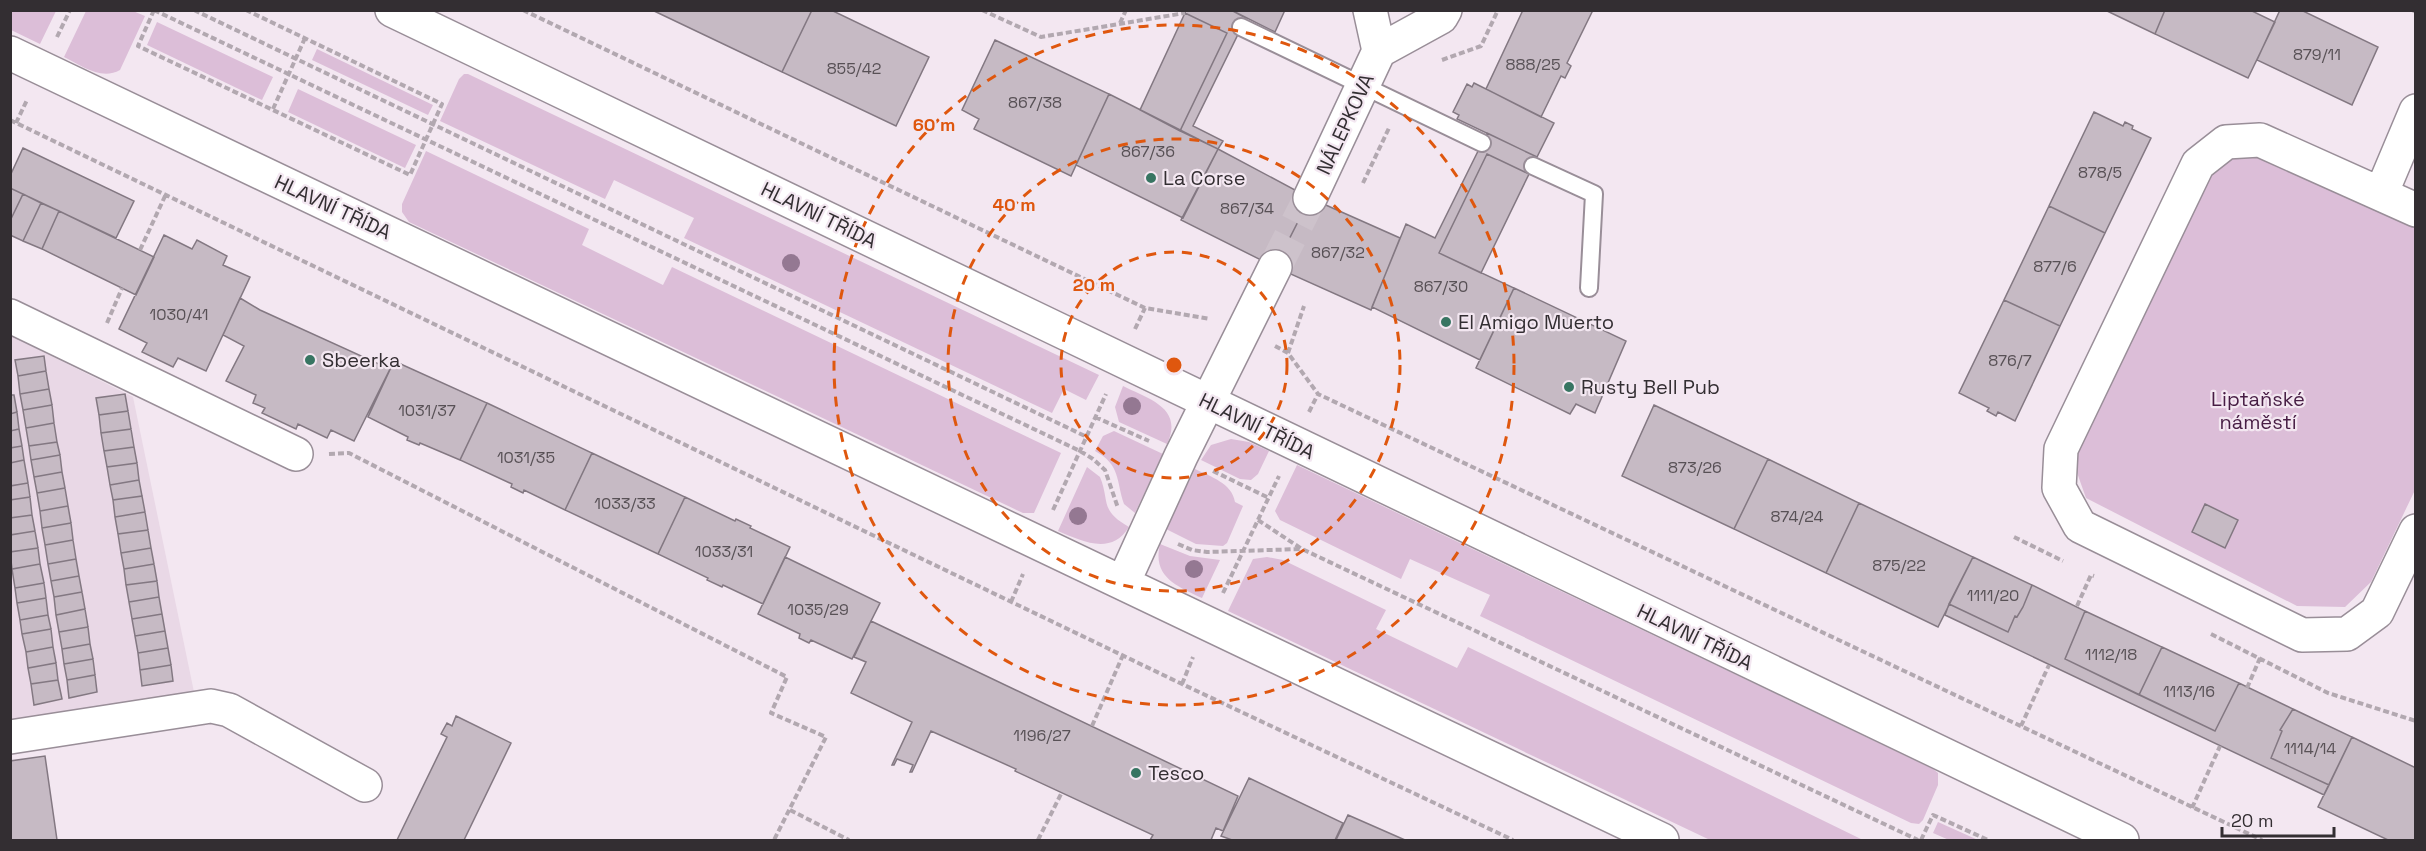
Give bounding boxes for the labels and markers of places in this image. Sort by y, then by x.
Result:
place label: La Corse [1163,165,1245,191]
marker: La Corse [1144,171,1158,185]
place label: El Amigo Muerto [1458,309,1614,335]
marker: El Amigo Muerto [1439,315,1453,329]
place label: Sbeerka [322,347,400,373]
marker: Sbeerka [303,353,317,367]
centre of rings [1164,355,1184,375]
place label: Rusty Bell Pub [1581,374,1720,400]
marker: Rusty Bell Pub [1562,380,1576,394]
place label: Tesco [1148,760,1204,786]
marker: Tesco [1129,766,1143,780]

